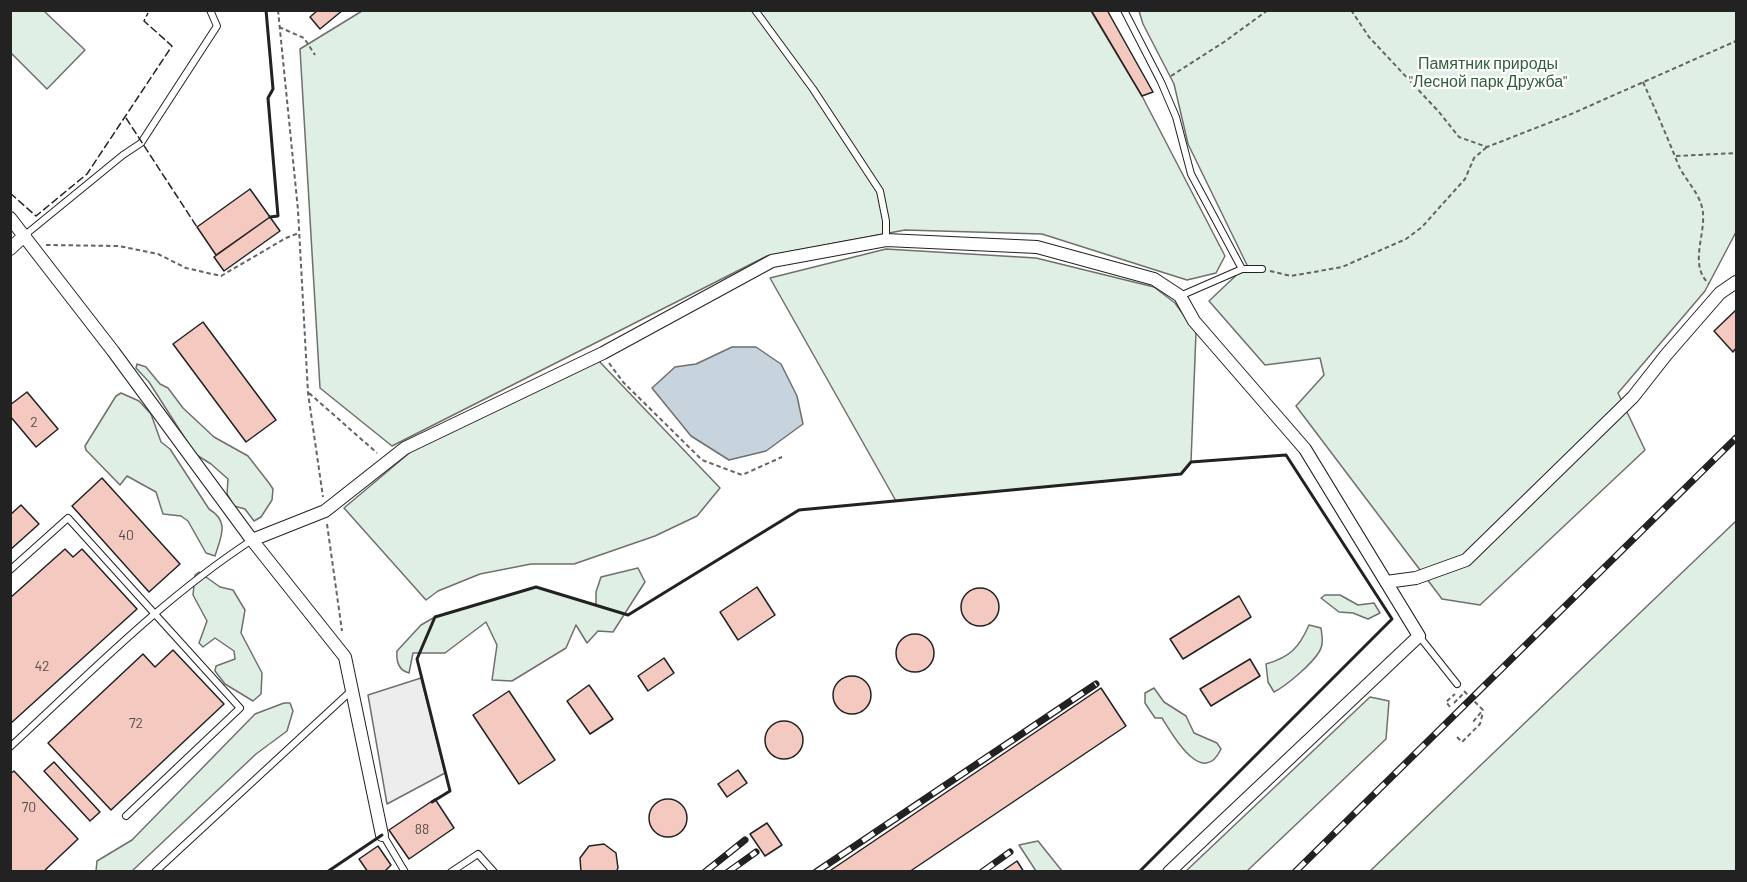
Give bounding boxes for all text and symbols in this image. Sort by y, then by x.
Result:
park label: Памятник природы "Лесной парк Дружба" [1409,54,1567,92]
house number: 2 [30,414,38,430]
house number: 40 [118,527,134,543]
house number: 42 [34,658,50,674]
house number: 72 [129,715,143,731]
house number: 70 [22,799,36,815]
house number: 88 [415,821,429,837]

